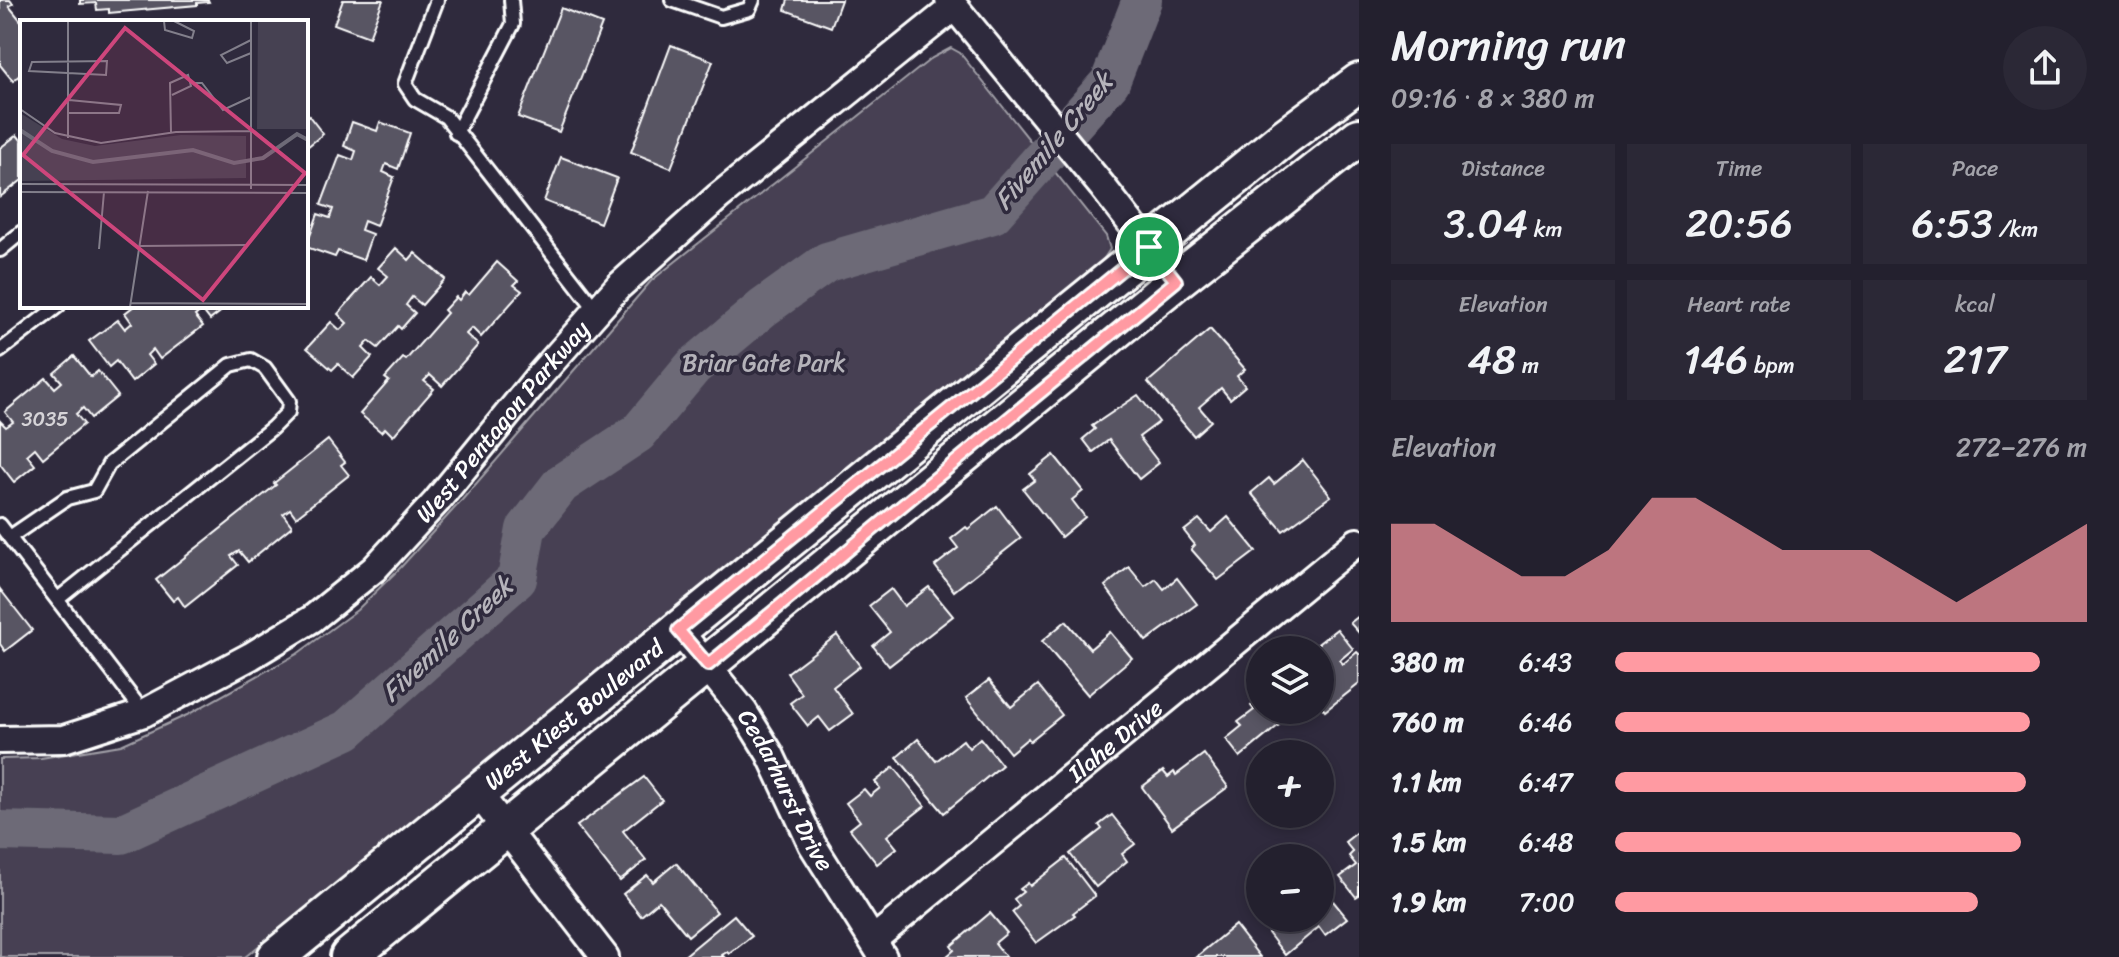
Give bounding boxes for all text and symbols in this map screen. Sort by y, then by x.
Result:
text: Morning run [1391,6,1626,84]
inset map [20,20,308,308]
button: share [2003,26,2087,110]
water label: Fivemile Creek [981,59,1127,220]
text: 09:16 · 8 × 380 m [1391,75,1594,121]
text: Distance [1461,149,1545,188]
text: Time [1716,149,1762,188]
text: Pace [1952,149,1998,188]
text: 3.04 [1444,188,1528,259]
text: 20:56 [1685,188,1793,259]
text: 6:53 [1912,188,1993,259]
text: km [1528,210,1562,249]
text: /km [1993,210,2038,249]
pin [1115,213,1183,281]
icon: arrive [1127,225,1171,269]
text: Elevation [1458,285,1548,324]
text: Heart rate [1687,285,1791,324]
text: kcal [1955,285,1995,324]
street label: West Pentagon Parkway [405,310,601,533]
text: 48 [1467,324,1516,395]
text: 146 [1683,324,1748,395]
text: 217 [1943,324,2007,395]
park label: Briar Gate Park [682,342,846,384]
text: m [1516,346,1539,385]
text: bpm [1748,346,1795,385]
house number: 3035 [22,402,68,437]
text: Elevation [1391,424,1496,470]
text: 272–276 m [1956,424,2087,470]
water label: Fivemile Creek [370,563,526,713]
street label: West Kiest Boulevard [474,627,675,801]
map controls [1246,636,1334,932]
button: layers [1246,636,1334,724]
text: 380 m [1391,639,1464,685]
text: 6:43 [1519,639,1572,685]
street label: Ilahe Drive [1057,688,1173,794]
text: 760 m [1391,699,1464,745]
text: 6:46 [1519,699,1573,745]
street label: Cedarhurst Drive [726,701,845,880]
button: + [1246,740,1334,828]
text: 1.1 km [1391,759,1462,805]
text: 6:47 [1519,759,1573,805]
text: 1.5 km [1391,819,1466,865]
text: 6:48 [1519,819,1574,865]
button: − [1246,844,1334,932]
text: 1.9 km [1391,879,1467,925]
text: 7:00 [1519,879,1575,925]

